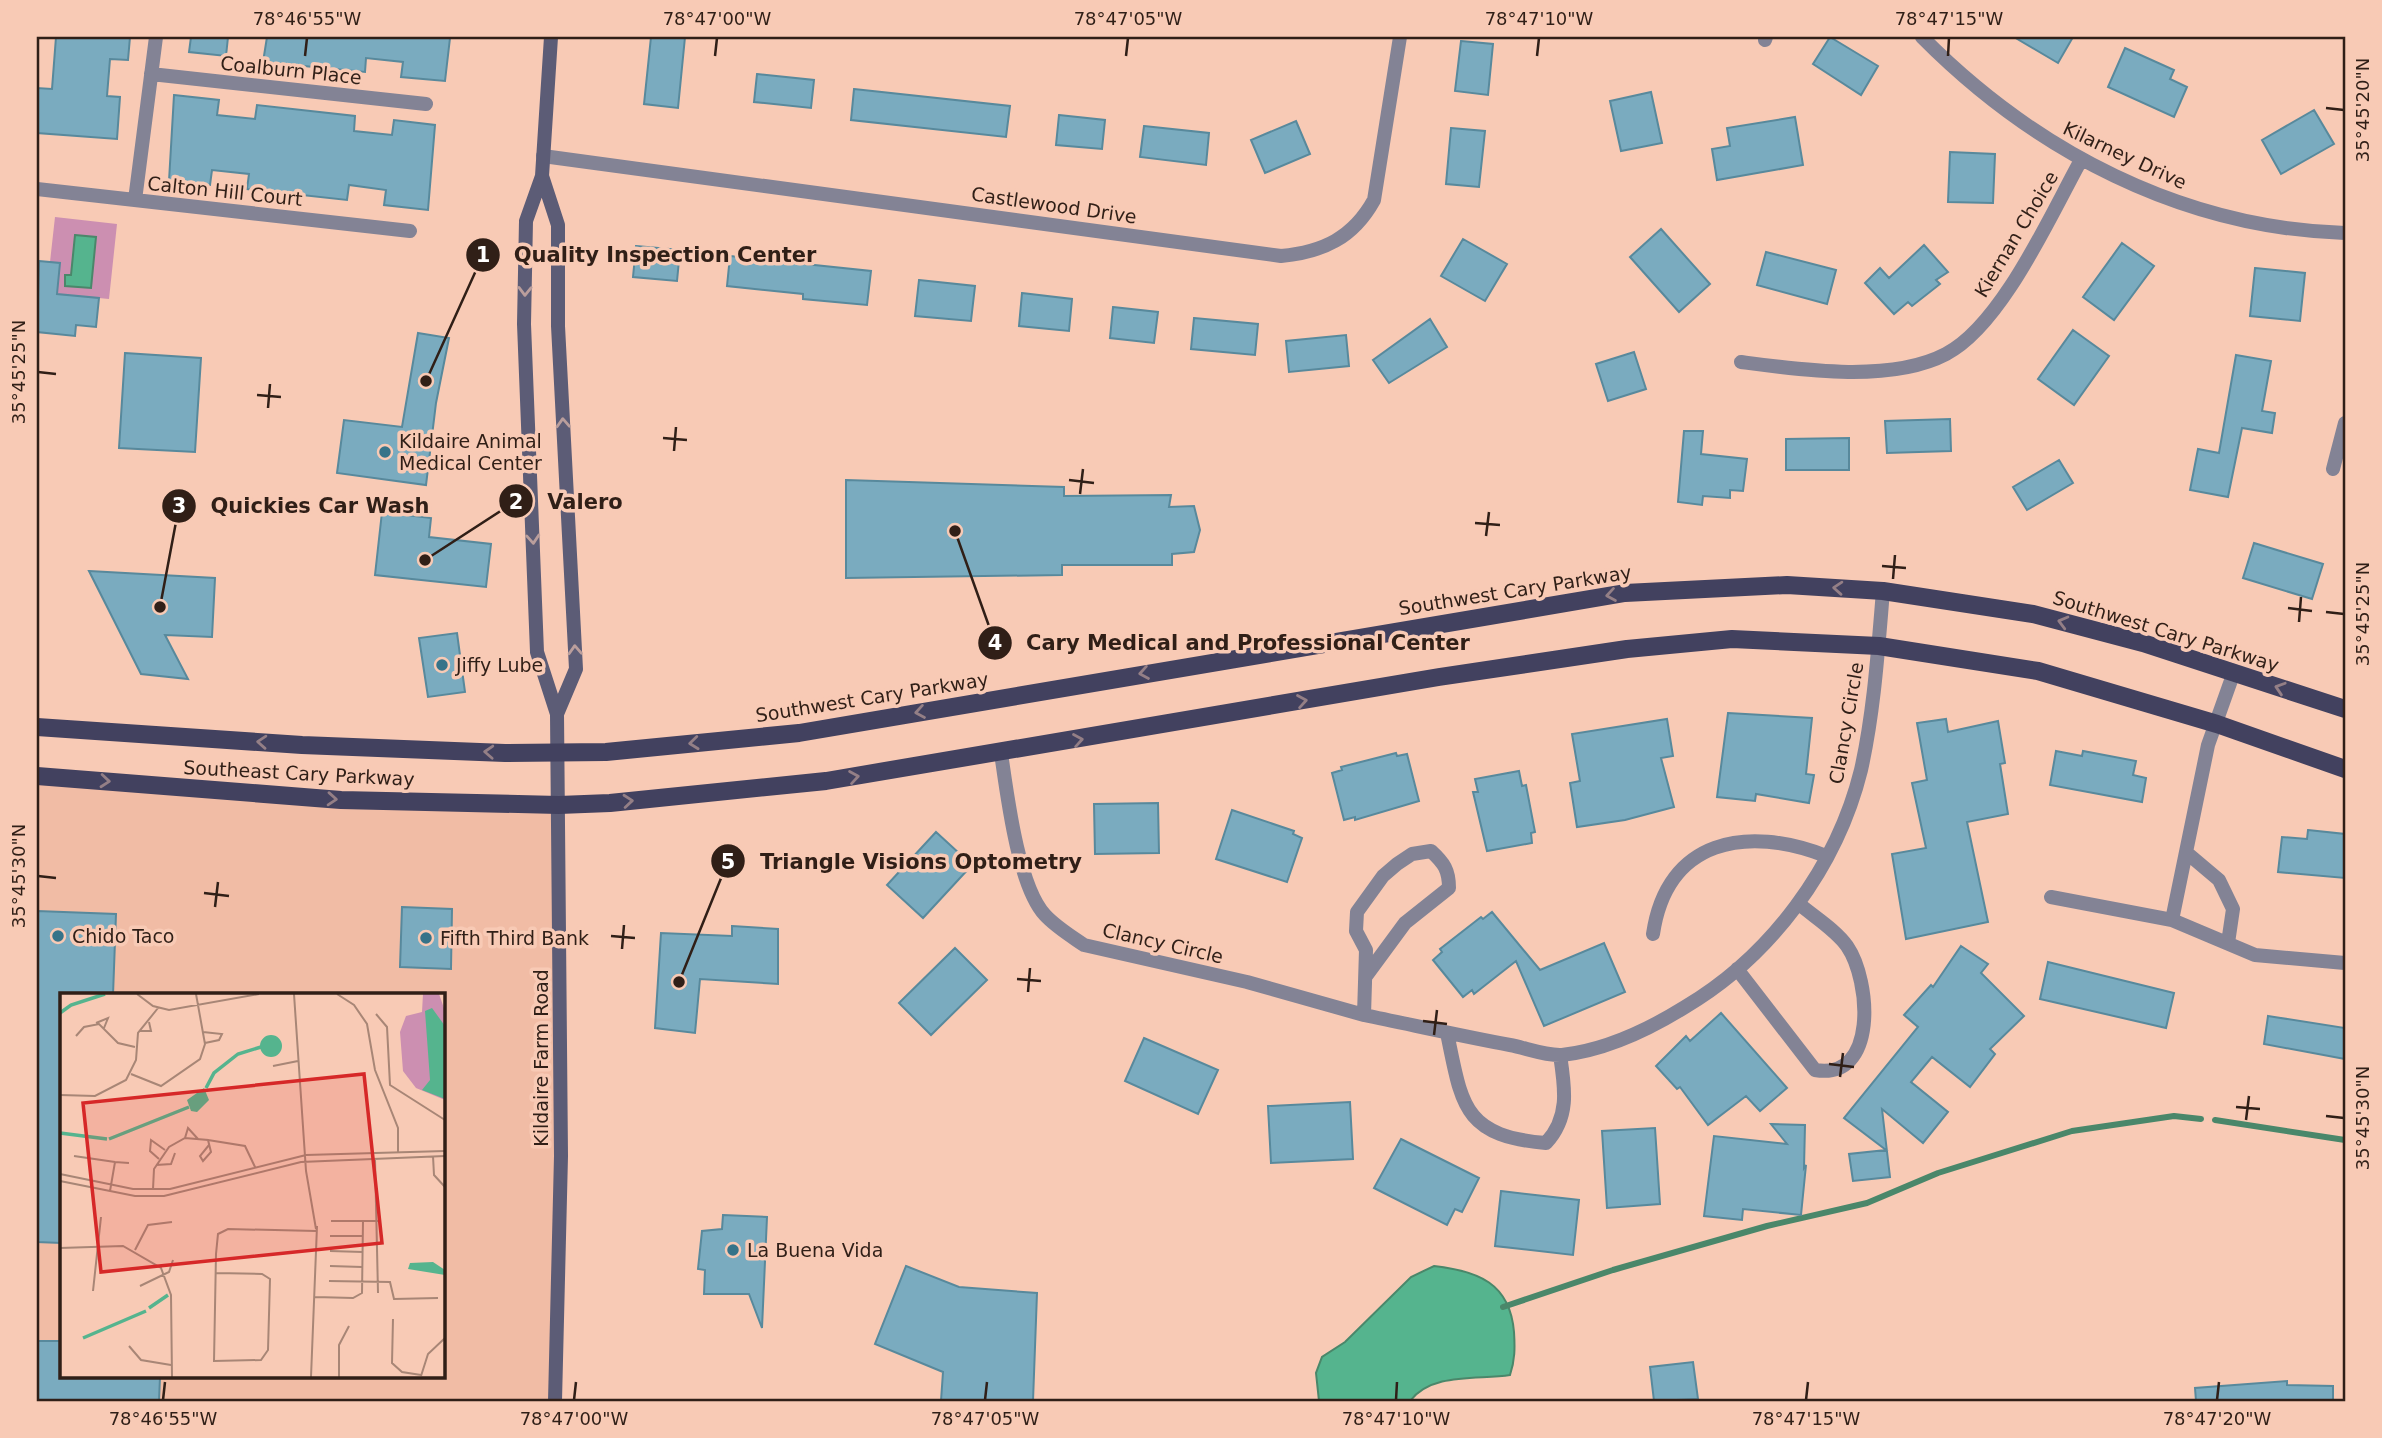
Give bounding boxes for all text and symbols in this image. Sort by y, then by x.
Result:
text: 78°46'55"W [253,8,362,29]
text: 78°47'00"W [663,8,772,29]
text: 78°47'05"W [1074,8,1183,29]
text: 78°47'10"W [1485,8,1594,29]
text: 78°47'15"W [1895,8,2004,29]
street label: Coalburn Place [219,52,363,88]
text: 35°45'20"N [2352,58,2373,162]
street label: Kilarney Drive [2060,117,2190,193]
street label: Kiernan Choice [1970,167,2062,301]
street label: Calton Hill Court [146,172,304,210]
street label: Castlewood Drive [970,183,1138,227]
callout: Quality Inspection Center [465,234,831,276]
text: 1 [476,243,490,267]
text: Quality Inspection Center [514,243,817,267]
one-way arrow [517,286,533,297]
text: 35°45'25"N [8,320,29,424]
one-way arrow [556,417,571,428]
place label: Kildaire Animal Medical Center [399,430,542,474]
marker: Kildaire Animal Medical Center [377,444,393,460]
callout: Valero [498,480,637,522]
callout: Quickies Car Wash [161,485,443,527]
text: 2 [509,490,523,514]
text: Valero [547,490,623,514]
text: 3 [172,494,186,518]
text: Quickies Car Wash [211,494,429,518]
one-way arrow [525,534,540,545]
street label: Southwest Cary Parkway [1397,561,1633,619]
text: 35°45'25"N [2352,562,2373,666]
one-way arrow [1832,581,1843,596]
street label: Southwest Cary Parkway [2050,586,2282,676]
one-way arrow [1605,587,1617,602]
one-way arrow [2057,616,2069,630]
callout: Cary Medical and Professional Center [977,622,1484,664]
text: 4 [988,631,1002,655]
text: Cary Medical and Professional Center [1026,631,1471,655]
one-way arrow [568,644,583,655]
place label: Jiffy Lube [455,654,543,676]
marker: Jiffy Lube [434,657,450,673]
street label: Clancy Circle [1824,660,1868,786]
one-way arrow [1138,665,1150,680]
street label: Southwest Cary Parkway [754,668,990,726]
one-way arrow [2275,681,2287,696]
one-way arrow [1296,694,1308,709]
one-way arrow [914,703,926,718]
one-way arrow [1072,733,1084,748]
one-way arrow [256,735,267,750]
one-way arrow [689,735,700,750]
one-way arrow [484,745,495,760]
street label: Southeast Cary Parkway [183,756,415,790]
one-way arrow [848,770,860,785]
one-way arrow [100,773,111,788]
one-way arrow [326,791,337,806]
one-way arrow [622,794,633,809]
text: 35°45'30"N [8,824,29,928]
callout: Triangle Visions Optometry [711,840,1096,882]
text: 5 [721,850,735,874]
text: Triangle Visions Optometry [760,850,1082,874]
street label: Clancy Circle [1100,918,1226,968]
place label: Chido Taco [72,925,175,947]
place label: Fifth Third Bank [440,927,589,949]
marker: Chido Taco [50,928,66,944]
marker: Fifth Third Bank [418,930,434,946]
street label: Kildaire Farm Road [530,969,552,1147]
inset map [60,993,444,1378]
text: 35°45'30"N [2352,1066,2373,1170]
place label: La Buena Vida [747,1239,883,1261]
marker: La Buena Vida [725,1242,741,1258]
text: 78°46'55"W [109,1408,218,1429]
text: 78°47'00"W [520,1408,629,1429]
text: 78°47'05"W [931,1408,1040,1429]
text: 78°47'10"W [1342,1408,1451,1429]
text: 78°47'15"W [1752,1408,1861,1429]
text: 78°47'20"W [2163,1408,2272,1429]

